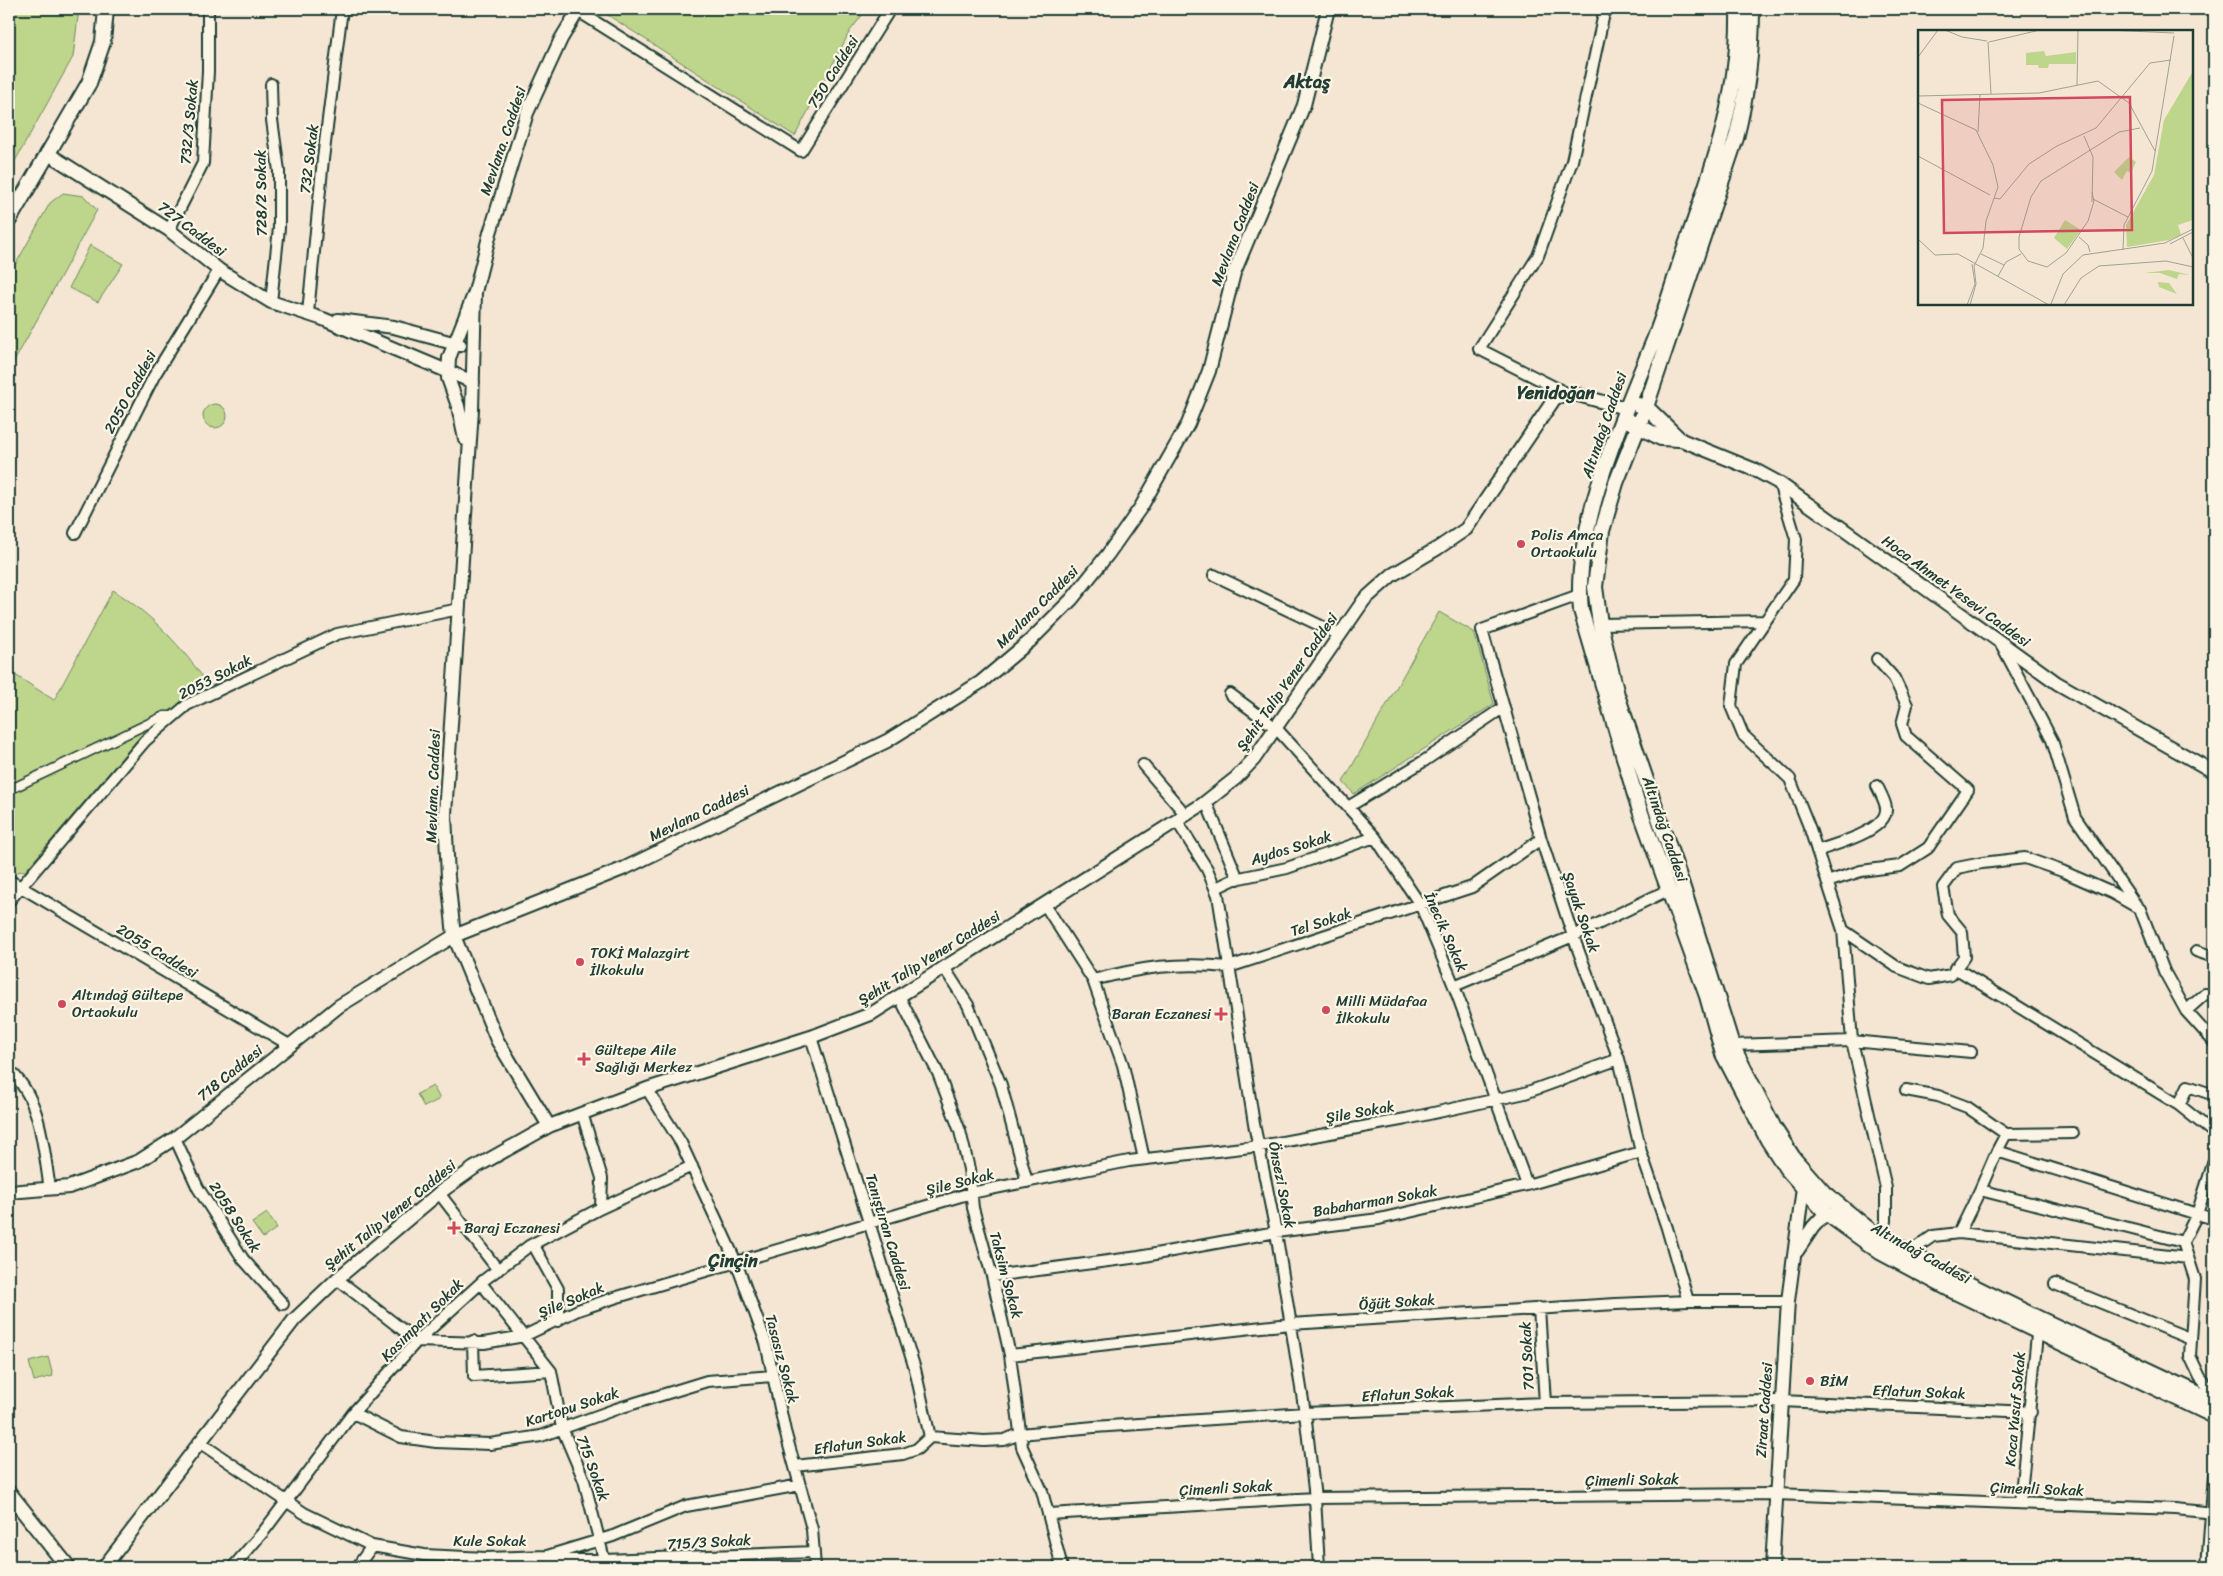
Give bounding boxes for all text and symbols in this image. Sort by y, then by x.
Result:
street label: 750 Caddesi [800,30,866,114]
inset map [1918,30,2193,305]
district label: Aktaş [1283,66,1331,98]
street label: 732/3 Sokak [172,78,206,166]
street label: Mevlana. Caddesi [472,82,534,199]
street label: 732 Sokak [292,123,326,195]
street label: 728/2 Sokak [247,149,275,237]
street label: Mevlana Caddesi [1203,178,1267,290]
street label: 727 Caddesi [152,194,233,264]
street label: 2050 Caddesi [96,345,164,438]
street label: Altındağ Caddesi [1573,368,1635,483]
district label: Yenidoğan [1517,377,1595,409]
place label: Polis Amca Ortaokulu [1531,522,1604,565]
street label: Hoca Ahmet Yesevi Caddesi [1876,528,2037,655]
marker: Polis Amca Ortaokulu [1515,538,1527,550]
street label: Mevlana Caddesi [989,559,1085,655]
street label: Şehit Talip Yener Caddesi [1229,607,1345,757]
street label: 2053 Sokak [173,647,257,707]
street label: Mevlana. Caddesi [418,728,448,843]
street label: Altındağ Caddesi [1634,771,1696,886]
street label: Mevlana Caddesi [644,777,754,849]
street label: Aydos Sokak [1246,823,1335,873]
street label: Şayak Sokak [1555,868,1607,957]
street label: İnecik Sokak [1416,887,1475,976]
street label: Tel Sokak [1287,900,1355,944]
street label: Şehit Talip Yener Caddesi [852,903,1006,1013]
street label: 2055 Caddesi [111,916,203,986]
place label: TOKİ Malazgirt İlkokulu [589,940,690,983]
marker: TOKİ Malazgirt İlkokulu [574,956,586,968]
place label: Altındağ Gültepe Ortaokulu [71,982,184,1025]
place label: Milli Müdafaa İlkokulu [1335,988,1427,1031]
marker: Altındağ Gültepe Ortaokulu [56,998,68,1010]
place label: Baran Eczanesi [1112,1001,1212,1027]
marker: Milli Müdafaa İlkokulu [1320,1004,1332,1016]
marker: Baran Eczanesi [1215,1008,1227,1020]
place label: Gültepe Aile Sağlığı Merkez [595,1037,693,1080]
street label: 718 Caddesi [191,1038,269,1108]
marker: Gültepe Aile Sağlığı Merkez [577,1052,591,1066]
street label: Şile Sokak [1323,1093,1397,1131]
street label: Önsezi Sokak [1261,1139,1303,1231]
street label: Şehit Talip Yener Caddesi [318,1153,463,1277]
street label: Şile Sokak [923,1161,997,1203]
street label: Tanıştıran Caddesi [858,1170,918,1294]
street label: 2058 Sokak [202,1176,268,1258]
street label: Babaharman Sokak [1311,1177,1440,1225]
street label: Altındağ Caddesi [1865,1214,1976,1292]
place label: Baraj Eczanesi [464,1215,561,1241]
marker: Baraj Eczanesi [448,1222,460,1234]
street label: Taksim Sokak [982,1229,1030,1321]
district label: Çinçin [707,1245,758,1277]
street label: Kasımpatı Sokak [374,1272,470,1368]
street label: Şile Sokak [534,1274,608,1326]
street label: Öğüt Sokak [1358,1286,1436,1318]
street label: Tasasız Sokak [758,1311,806,1407]
street label: 701 Sokak [1512,1321,1542,1391]
street label: Koca Yusuf Sokak [1997,1351,2033,1467]
street label: Ziraat Caddesi [1748,1361,1780,1459]
place label: BİM [1820,1368,1848,1394]
marker: BİM [1804,1375,1816,1387]
street label: Eflatun Sokak [1872,1377,1966,1407]
street label: Eflatun Sokak [1361,1379,1455,1409]
street label: Kartopu Sokak [522,1380,622,1434]
street label: Eflatun Sokak [812,1424,908,1462]
street label: 715 Sokak [569,1431,617,1505]
street label: Çimenli Sokak [1585,1466,1679,1494]
street label: Çimenli Sokak [1179,1473,1273,1503]
street label: Çimenli Sokak [1990,1474,2084,1504]
street label: 715/3 Sokak [666,1527,752,1557]
street label: Kule Sokak [453,1528,527,1554]

